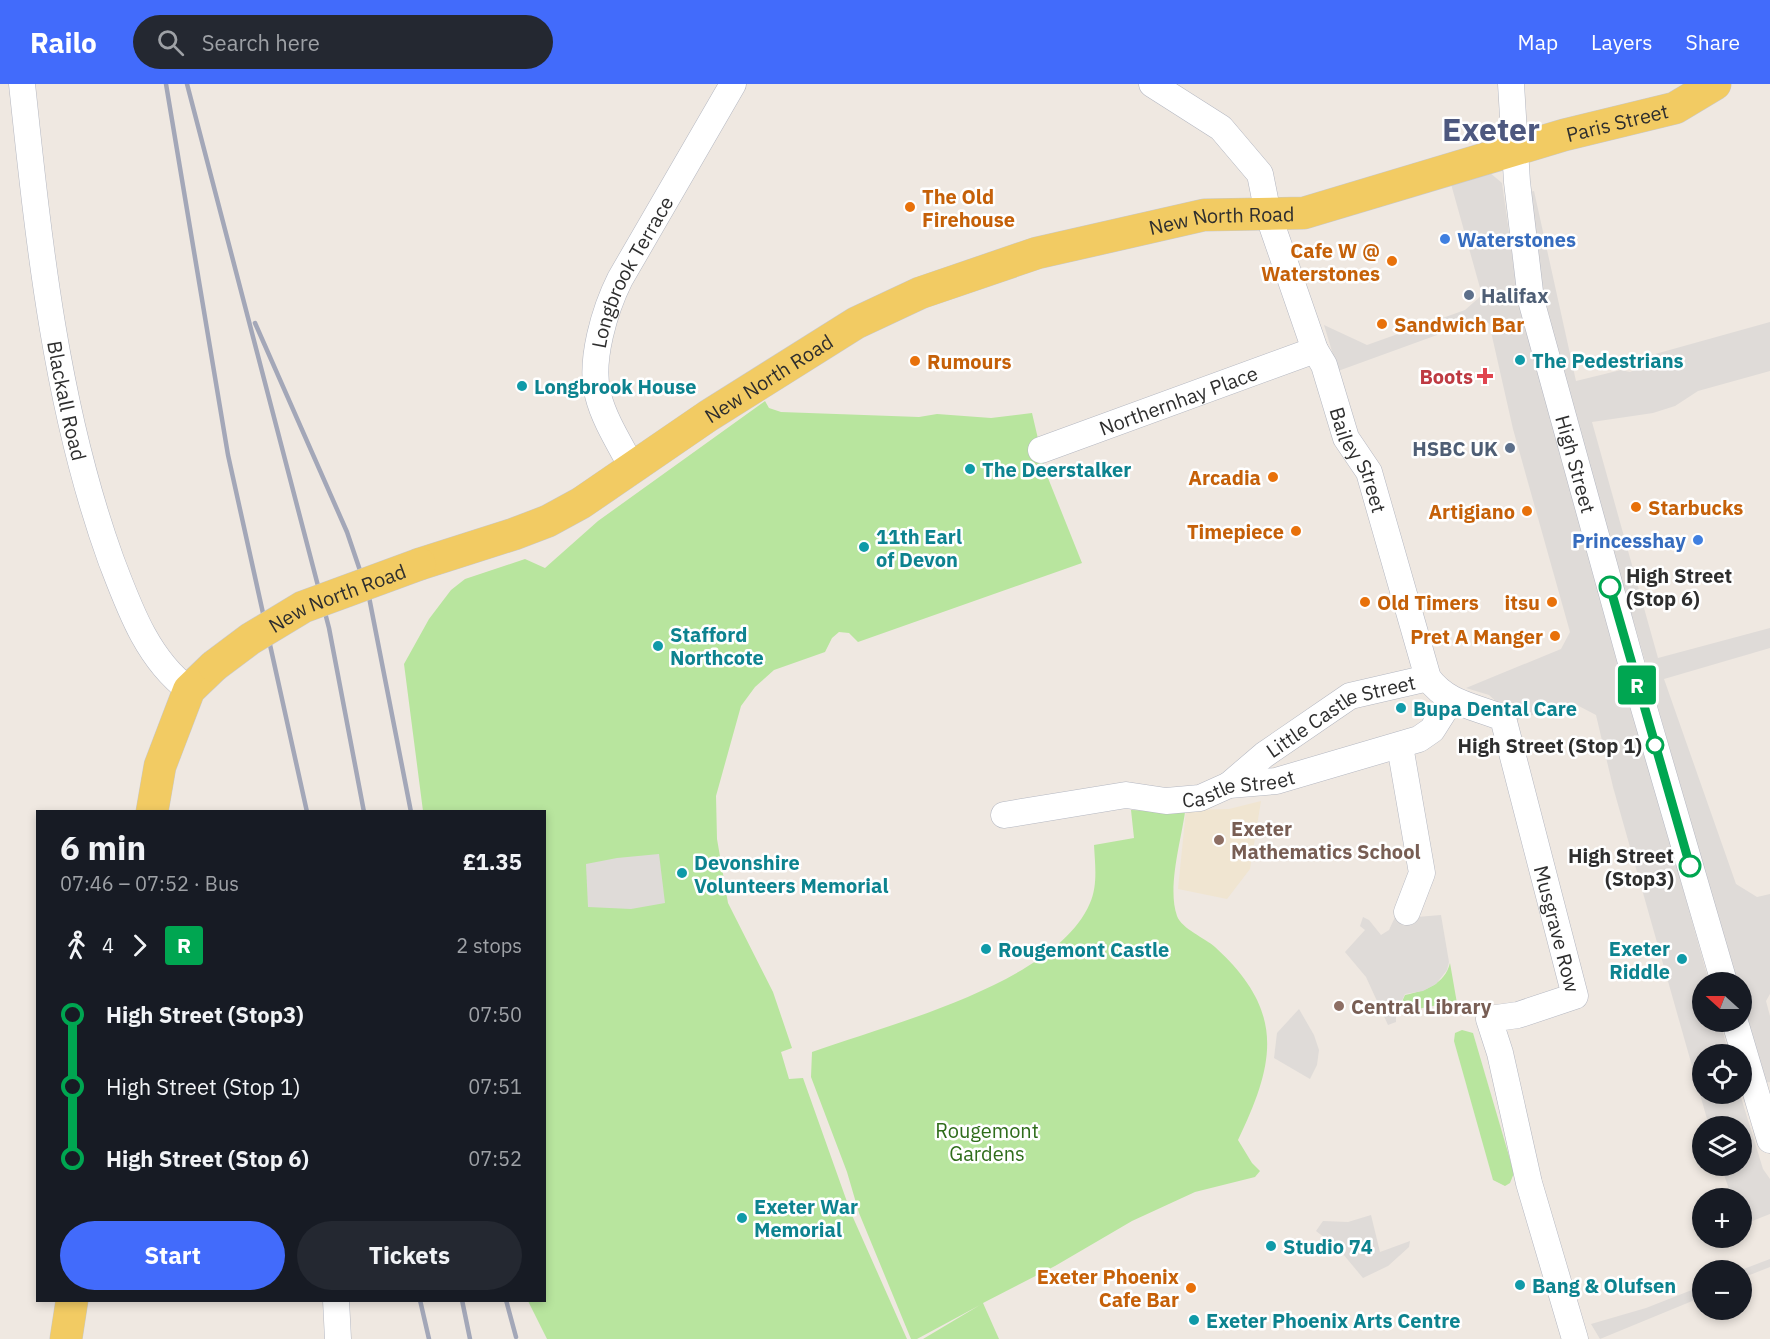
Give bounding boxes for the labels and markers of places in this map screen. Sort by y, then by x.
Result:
place label: The Old Firehouse [922,183,1015,233]
marker: The Old Firehouse [903,200,917,214]
place label: Waterstones [1457,226,1576,253]
marker: Waterstones [1438,232,1452,246]
place label: Cafe W @ Waterstones [1261,237,1380,287]
marker: Cafe W @ Waterstones [1385,254,1399,268]
place label: Halifax [1481,282,1548,309]
marker: Halifax [1462,288,1476,302]
place label: Sandwich Bar [1394,311,1524,338]
marker: Sandwich Bar [1375,317,1389,331]
place label: The Pedestrians [1532,347,1684,374]
place label: Rumours [927,348,1012,375]
marker: The Pedestrians [1513,353,1527,367]
marker: Rumours [908,354,922,368]
place label: Boots [1419,363,1473,390]
marker: Boots [1478,369,1492,383]
place label: Longbrook House [534,373,697,400]
marker: Longbrook House [515,379,529,393]
place label: HSBC UK [1412,435,1498,462]
marker: HSBC UK [1503,441,1517,455]
place label: The Deerstalker [982,456,1131,483]
marker: The Deerstalker [963,462,977,476]
place label: Arcadia [1188,464,1261,491]
marker: Arcadia [1266,470,1280,484]
place label: Starbucks [1648,494,1743,521]
place label: Artigiano [1428,498,1515,525]
marker: Starbucks [1629,500,1643,514]
marker: Artigiano [1520,504,1534,518]
place label: Timepiece [1187,518,1284,545]
place label: 11th Earl of Devon [876,523,962,573]
marker: Timepiece [1289,524,1303,538]
place label: Princesshay [1572,527,1686,554]
marker: Princesshay [1691,533,1705,547]
marker: 11th Earl of Devon [857,540,871,554]
place label: High Street (Stop 6) [1626,562,1732,612]
marker: High Street (Stop 6) [1599,576,1621,598]
place label: Old Timers [1377,589,1479,616]
place label: itsu [1505,589,1540,616]
marker: Old Timers [1358,595,1372,609]
marker: itsu [1545,595,1559,609]
place label: Stafford Northcote [670,621,764,671]
place label: Pret A Manger [1410,623,1543,650]
marker: Pret A Manger [1548,629,1562,643]
marker: Stafford Northcote [651,639,665,653]
place label: Bupa Dental Care [1413,695,1577,722]
marker: Bupa Dental Care [1394,701,1408,715]
place label: High Street (Stop 1) [1458,732,1642,759]
marker: High Street (Stop 1) [1646,736,1664,754]
place label: Exeter Mathematics School [1231,815,1420,865]
marker: Exeter Mathematics School [1212,833,1226,847]
place label: High Street (Stop3) [1568,842,1674,892]
place label: Devonshire Volunteers Memorial [694,849,888,899]
marker: High Street (Stop3) [1679,855,1701,877]
marker: Devonshire Volunteers Memorial [675,866,689,880]
place label: Exeter Riddle [1609,935,1670,985]
place label: Rougemont Castle [998,936,1169,963]
marker: Rougemont Castle [979,942,993,956]
marker: Exeter Riddle [1675,952,1689,966]
place label: Central Library [1351,993,1492,1020]
marker: Central Library [1332,999,1346,1013]
place label: Exeter War Memorial [754,1193,858,1243]
marker: Exeter War Memorial [735,1211,749,1225]
place label: Studio 74 [1283,1233,1373,1260]
marker: Studio 74 [1264,1239,1278,1253]
place label: Exeter Phoenix Cafe Bar [1037,1263,1179,1313]
place label: Bang & Olufsen [1532,1272,1676,1299]
marker: Bang & Olufsen [1513,1278,1527,1292]
marker: Exeter Phoenix Cafe Bar [1184,1281,1198,1295]
place label: Exeter Phoenix Arts Centre [1206,1307,1460,1334]
marker: Exeter Phoenix Arts Centre [1187,1313,1201,1327]

